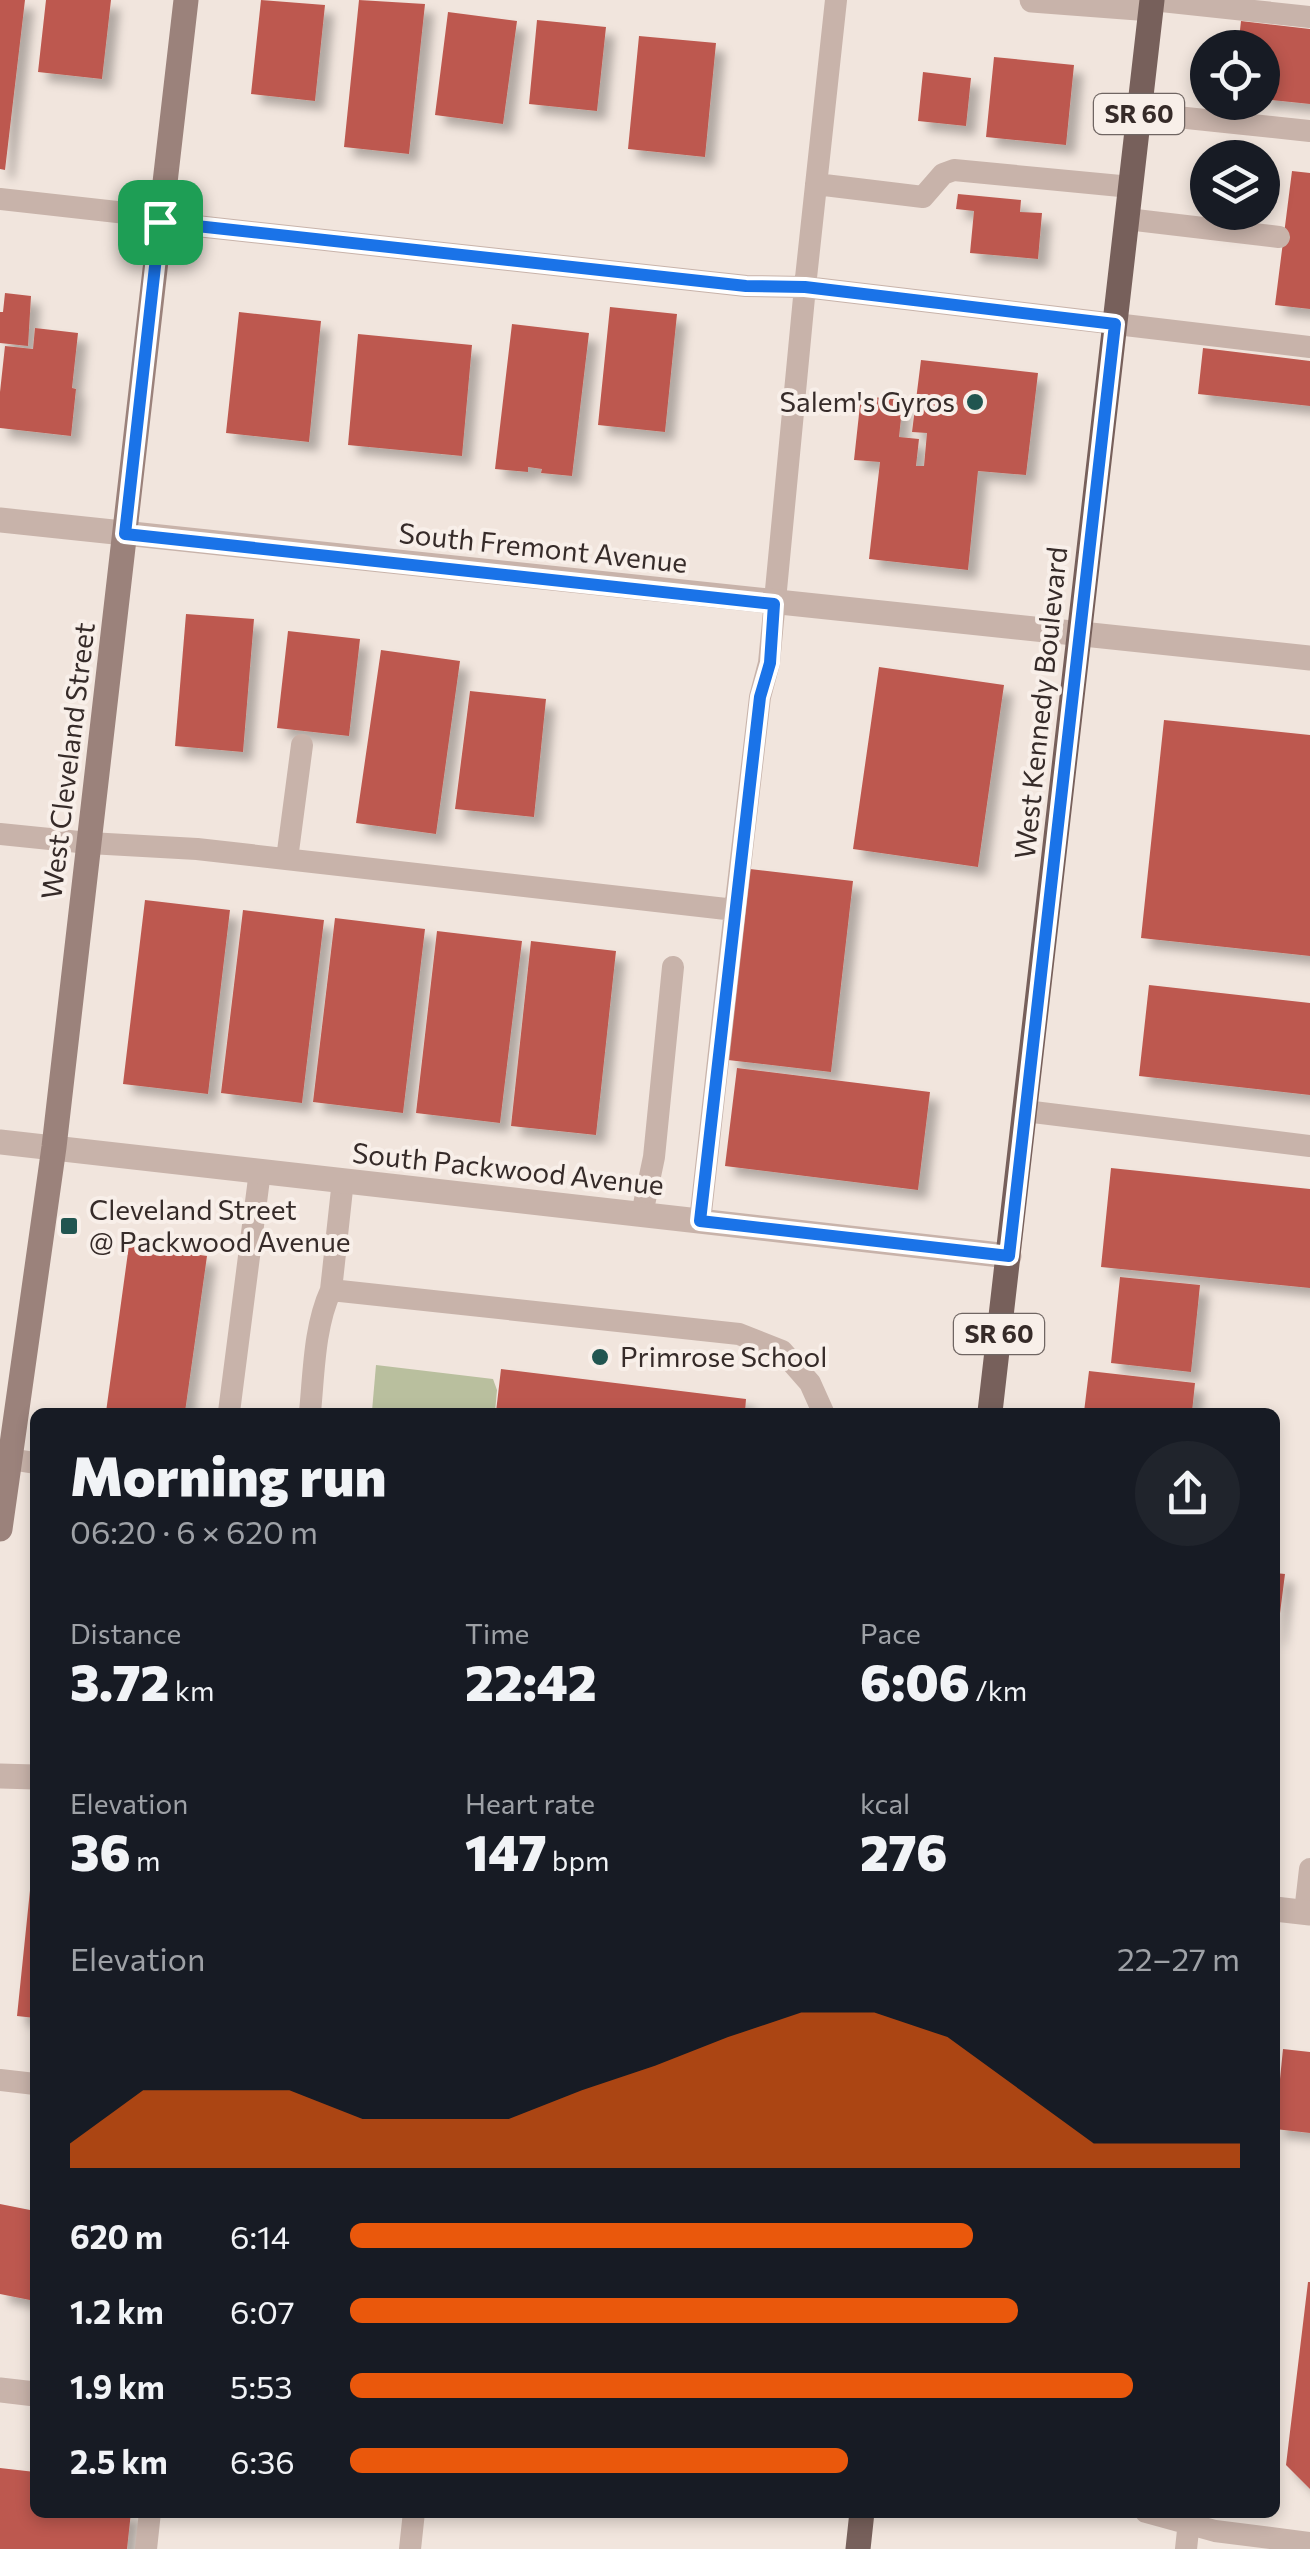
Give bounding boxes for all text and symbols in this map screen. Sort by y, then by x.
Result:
map controls [1190,30,1280,230]
button: locate [1190,30,1280,120]
road number: SR 60 [1094,94,1184,134]
button: layers [1190,140,1280,230]
pin [118,180,203,265]
icon: arrive [133,195,188,250]
place label: Salem's Gyros [780,384,955,418]
marker: Salem's Gyros [964,391,986,413]
street label: South Fremont Avenue [397,515,689,579]
street label: West Kennedy Boulevard [1007,545,1073,861]
street label: West Cleveland Street [33,620,101,901]
street label: South Packwood Avenue [351,1135,666,1201]
place label: Cleveland Street @ Packwood Avenue [89,1192,351,1258]
marker: Cleveland Street @ Packwood Avenue [58,1215,80,1237]
road number: SR 60 [954,1314,1044,1354]
place label: Primrose School [620,1339,827,1373]
marker: Primrose School [589,1346,611,1368]
text: Morning run [70,1440,386,1507]
button: share [1135,1441,1240,1546]
text: 06:20 · 6 × 620 m [70,1511,318,1551]
text: Distance [70,1616,181,1650]
text: Time [465,1616,529,1650]
text: Pace [860,1616,921,1650]
text: 3.72 [70,1650,169,1711]
text: 22:42 [465,1650,597,1711]
text: 6:06 [860,1650,970,1711]
text: km [169,1673,214,1707]
text: /km [970,1673,1027,1707]
text: Elevation [70,1786,188,1820]
text: Heart rate [465,1786,595,1820]
text: kcal [860,1786,910,1820]
text: 36 [70,1820,131,1881]
text: 147 [465,1820,546,1881]
text: 276 [860,1820,947,1881]
text: m [131,1843,160,1877]
text: bpm [546,1843,609,1877]
text: Elevation [70,1938,205,1978]
text: 22–27 m [1117,1938,1240,1978]
text: 620 m [70,2216,163,2256]
text: 6:14 [230,2216,290,2256]
text: 1.2 km [70,2291,164,2331]
text: 6:07 [230,2291,295,2331]
text: 1.9 km [70,2366,165,2406]
text: 5:53 [230,2366,293,2406]
text: 2.5 km [70,2441,168,2481]
text: 6:36 [230,2441,295,2481]

